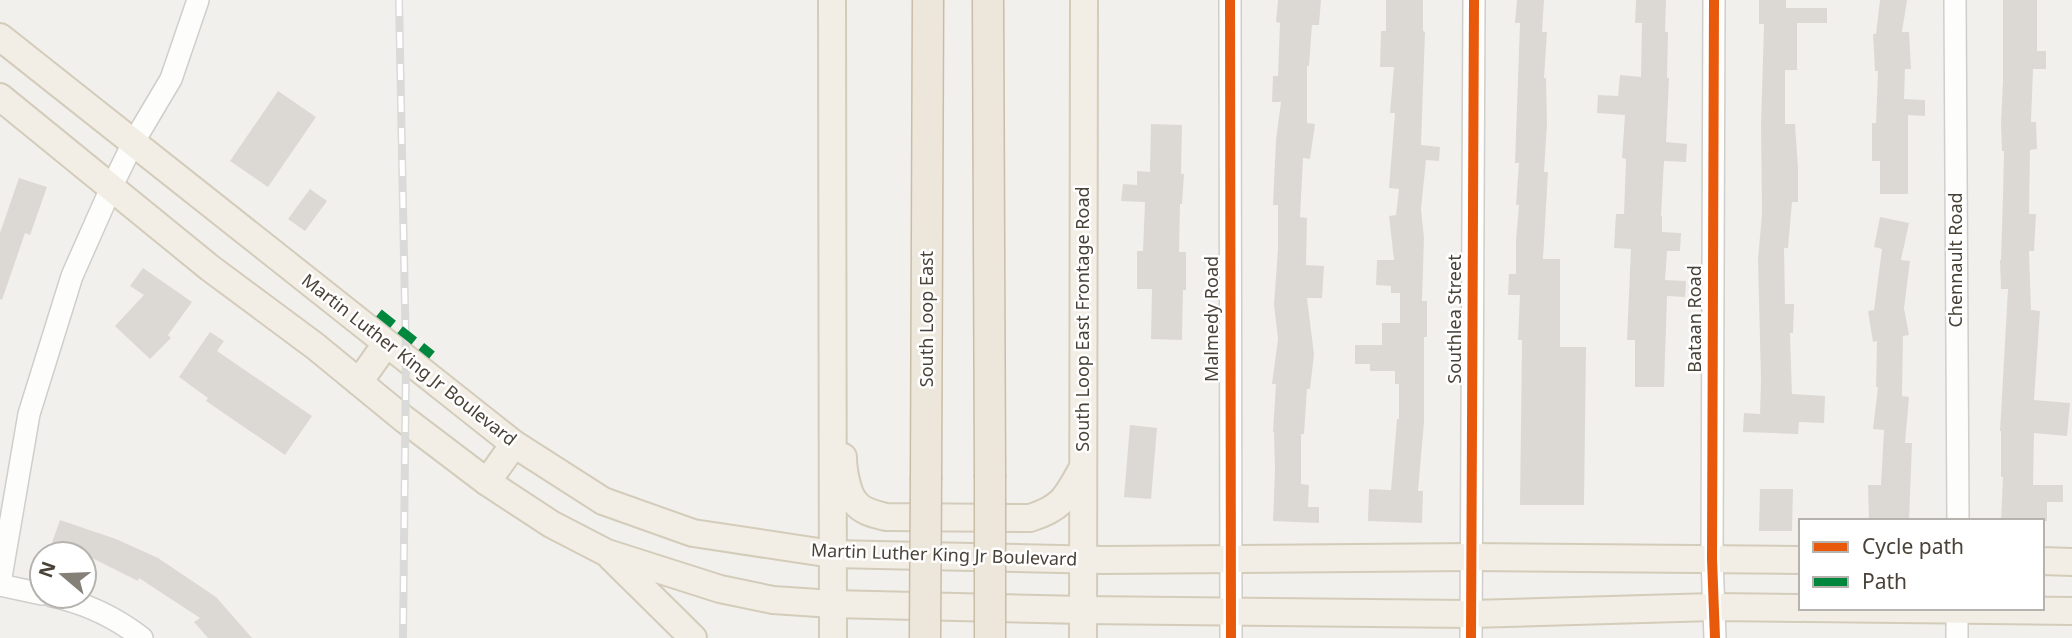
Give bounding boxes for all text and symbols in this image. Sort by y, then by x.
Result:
street label: South Loop East Frontage Road [1070,186,1094,452]
street label: Chennault Road [1943,192,1967,328]
street label: South Loop East [914,250,938,387]
street label: Southlea Street [1442,254,1466,384]
street label: Malmedy Road [1199,256,1223,382]
street label: Bataan Road [1682,265,1706,373]
street label: Martin Luther King Jr Boulevard [297,268,522,451]
legend [1799,519,2044,610]
text: Cycle path [1862,532,1964,560]
street label: Martin Luther King Jr Boulevard [810,537,1078,571]
north arrow [28,540,98,610]
text: N [32,558,62,581]
text: Path [1862,567,1907,595]

